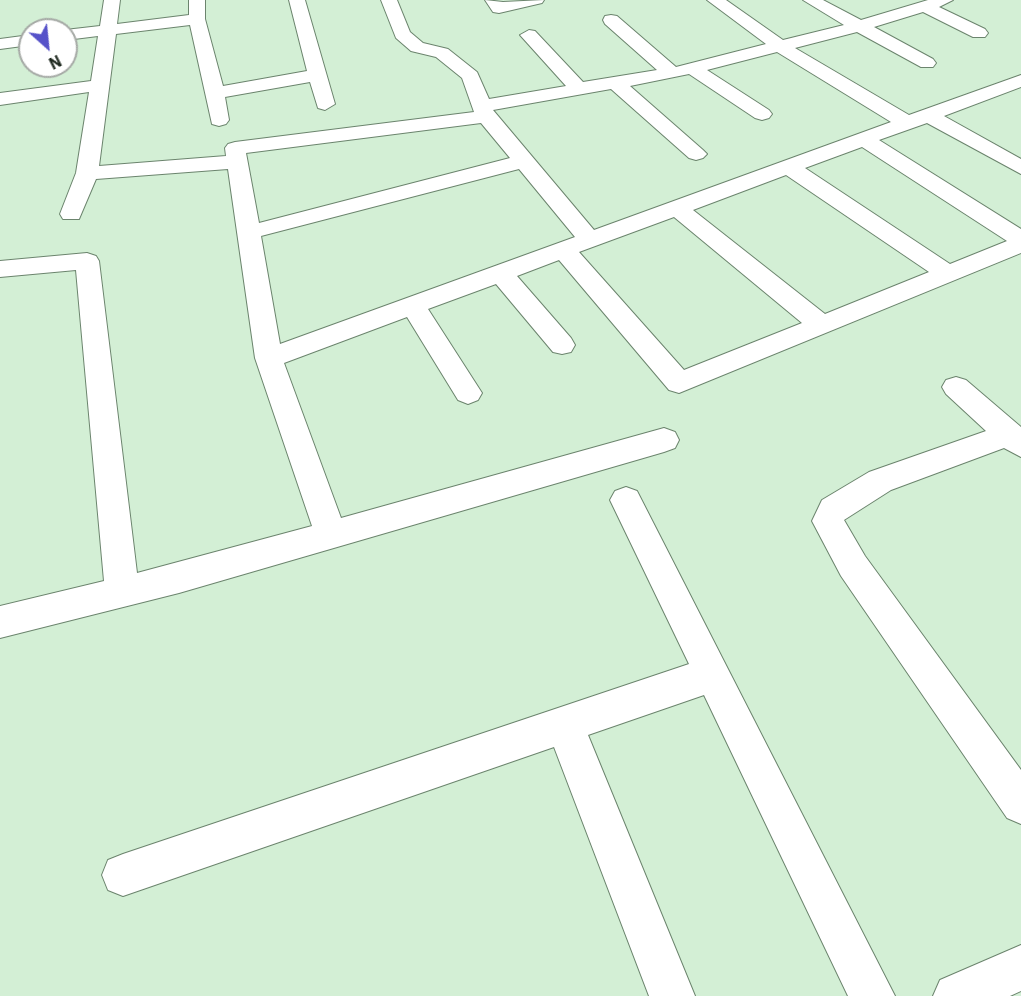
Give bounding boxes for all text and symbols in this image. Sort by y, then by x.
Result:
north arrow [18,18,78,78]
text: N [46,51,65,74]

